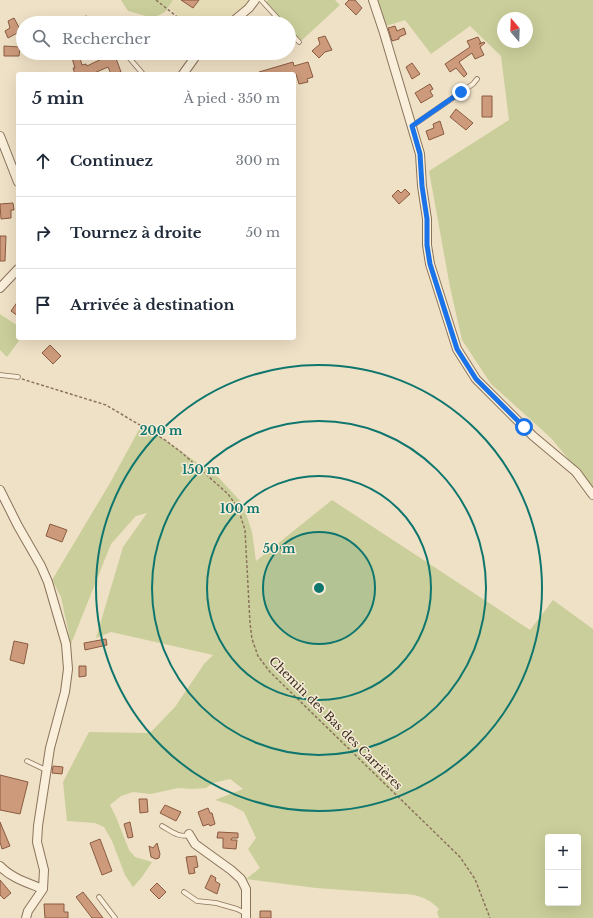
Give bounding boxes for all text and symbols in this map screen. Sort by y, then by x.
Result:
north arrow [497,12,533,48]
search box [16,16,296,60]
icon: search [30,27,52,49]
text: Rechercher [62,29,150,48]
route end [452,83,470,101]
text: 5 min [32,88,84,109]
text: À pied · 350 m [184,90,280,107]
icon: ahead [32,150,54,172]
text: Continuez [70,151,153,170]
text: 300 m [236,152,280,169]
icon: right [32,222,54,244]
text: Tournez à droite [70,223,202,242]
text: 50 m [246,224,280,241]
icon: arrive [32,294,54,316]
text: Arrivée à destination [70,295,234,314]
route start [515,418,533,436]
text: 200 m [140,423,183,438]
text: 150 m [182,462,221,477]
text: 100 m [220,501,261,516]
text: 50 m [263,541,296,556]
centre of rings [312,581,326,595]
street label: Chemin des Bas des Carrières [266,653,406,793]
map controls [545,834,581,906]
button: + [545,834,581,870]
button: − [545,870,581,906]

